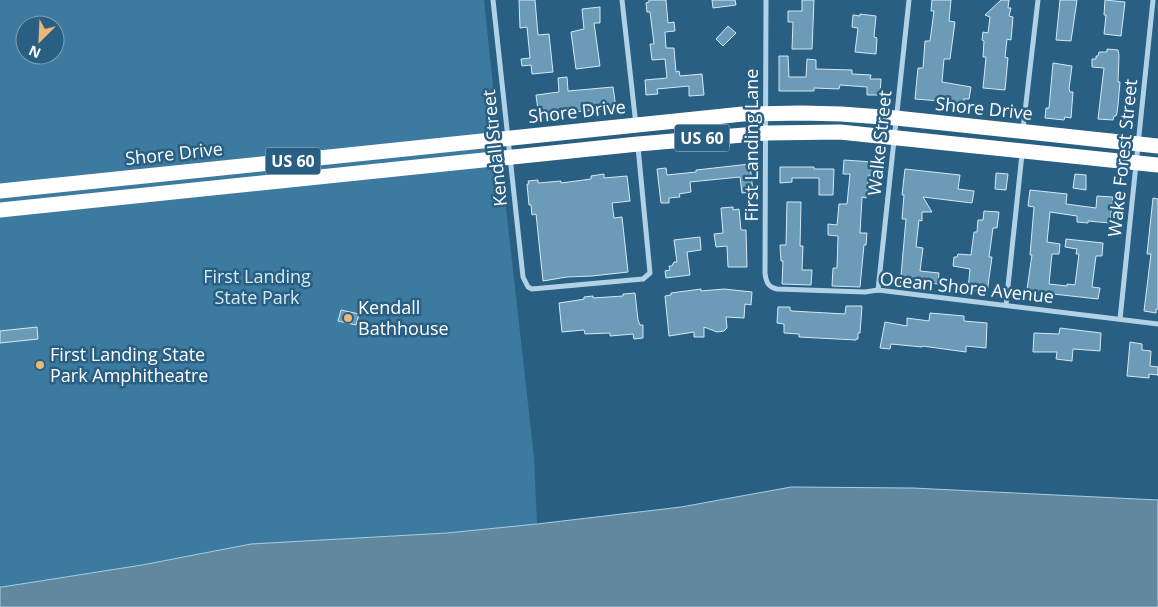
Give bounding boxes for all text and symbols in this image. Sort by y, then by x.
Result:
north arrow [15,15,65,65]
text: N [25,41,44,63]
street label: First Landing Lane [739,69,763,221]
street label: Wake Forest Street [1102,78,1142,238]
street label: Kendall Street [476,89,512,208]
street label: Walke Street [862,89,896,197]
street label: Shore Drive [934,91,1034,125]
street label: Shore Drive [527,94,627,128]
road number: US 60 [674,125,730,152]
street label: Shore Drive [124,136,224,170]
road number: US 60 [266,148,320,175]
park label: First Landing State Park [203,264,311,309]
street label: Ocean Shore Avenue [879,266,1055,308]
place label: Kendall Bathhouse [358,295,449,340]
marker: Kendall Bathhouse [342,312,354,324]
place label: First Landing State Park Amphitheatre [50,342,208,387]
marker: First Landing State Park Amphitheatre [34,359,46,371]

